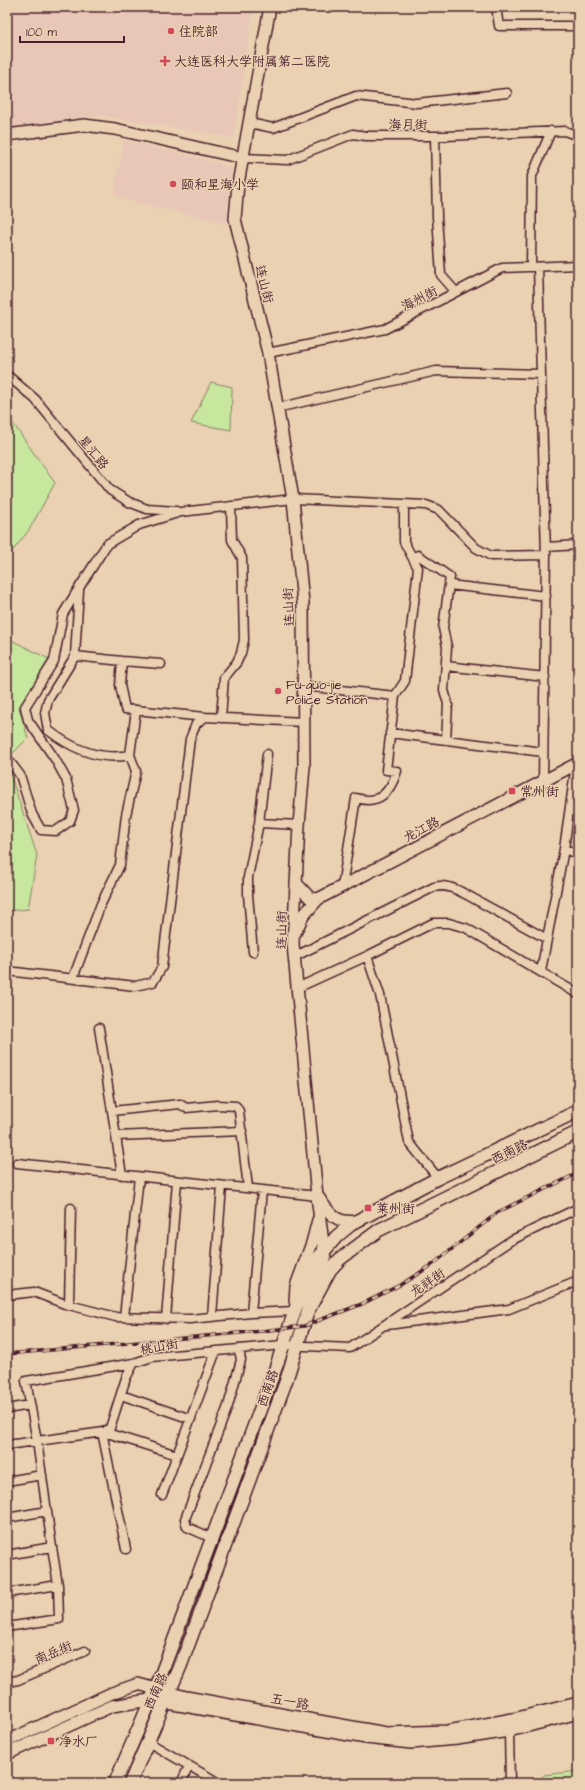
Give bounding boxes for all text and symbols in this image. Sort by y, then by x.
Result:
scale bar [20,18,124,44]
place label: 住院部 [179,23,218,41]
text: 100 m [26,24,57,41]
marker: 住院部 [166,26,176,36]
place label: 大连医科大学附属第二医院 [174,53,330,71]
marker: 大连医科大学附属第二医院 [159,55,171,67]
street label: 海月街 [388,116,428,134]
place label: 颐和星海小学 [181,176,259,194]
marker: 颐和星海小学 [168,179,178,189]
street label: 连山街 [251,263,277,305]
street label: 海州街 [398,282,441,316]
street label: 星汇路 [74,432,113,473]
street label: 连山街 [279,587,299,627]
place label: Fu-guo-jie Police Station [286,676,368,709]
marker: Fu-guo-jie Police Station [273,686,283,696]
place label: 常州街 [520,783,559,801]
marker: 常州街 [507,786,517,796]
street label: 龙江路 [400,813,443,847]
street label: 连山街 [273,910,291,950]
street label: 西南路 [488,1135,531,1169]
place label: 莱州街 [376,1200,415,1218]
marker: 莱州街 [363,1203,373,1213]
street label: 龙祥街 [406,1264,449,1301]
street label: 桃山街 [138,1335,180,1359]
street label: 西南路 [253,1367,283,1410]
street label: 南岳街 [32,1637,75,1669]
street label: 西南路 [140,1670,172,1713]
street label: 五一路 [269,1690,311,1714]
place label: 净水厂 [59,1733,98,1751]
marker: 净水厂 [46,1736,56,1746]

